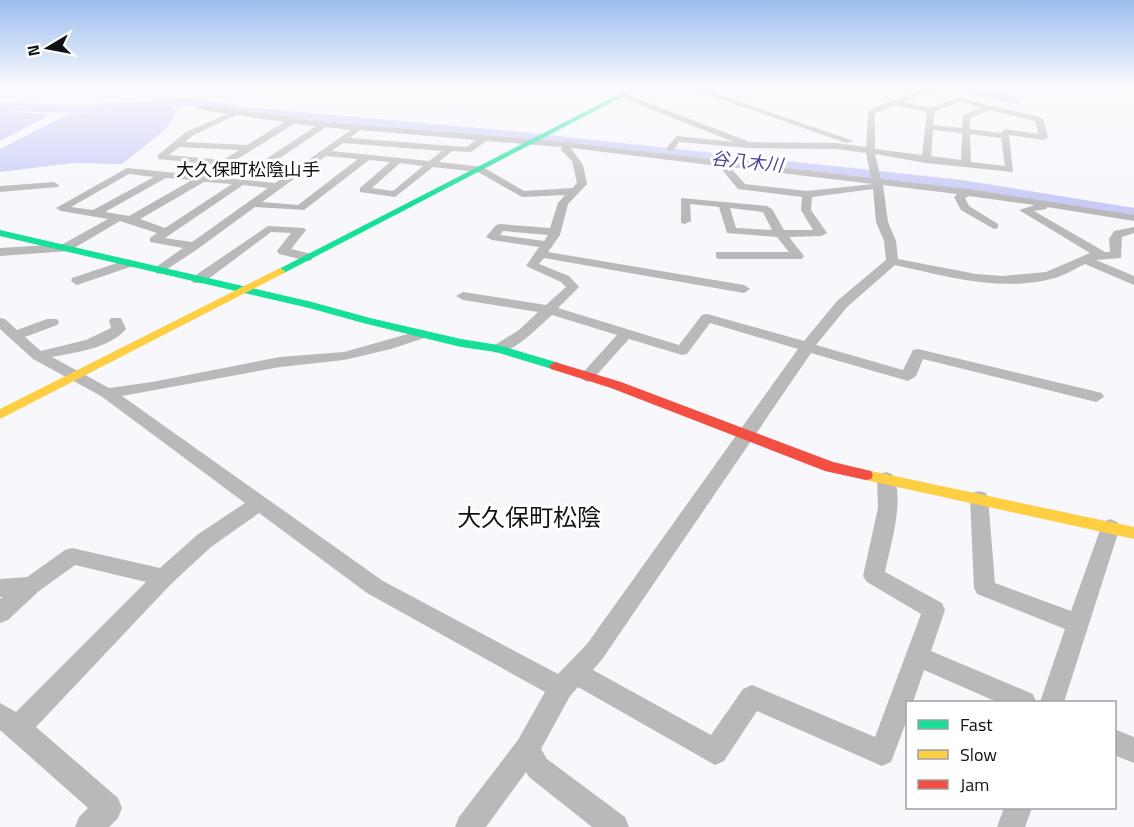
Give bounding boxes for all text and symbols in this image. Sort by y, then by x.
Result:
north arrow [18,18,78,78]
text: N [20,43,46,58]
water label: 谷八木川 [710,144,786,179]
district label: 大久保町松陰山手 [176,156,320,183]
district label: 大久保町松陰 [457,499,601,535]
legend [906,701,1116,809]
text: Fast [960,711,993,738]
text: Slow [960,741,997,768]
text: Jam [960,771,989,798]

